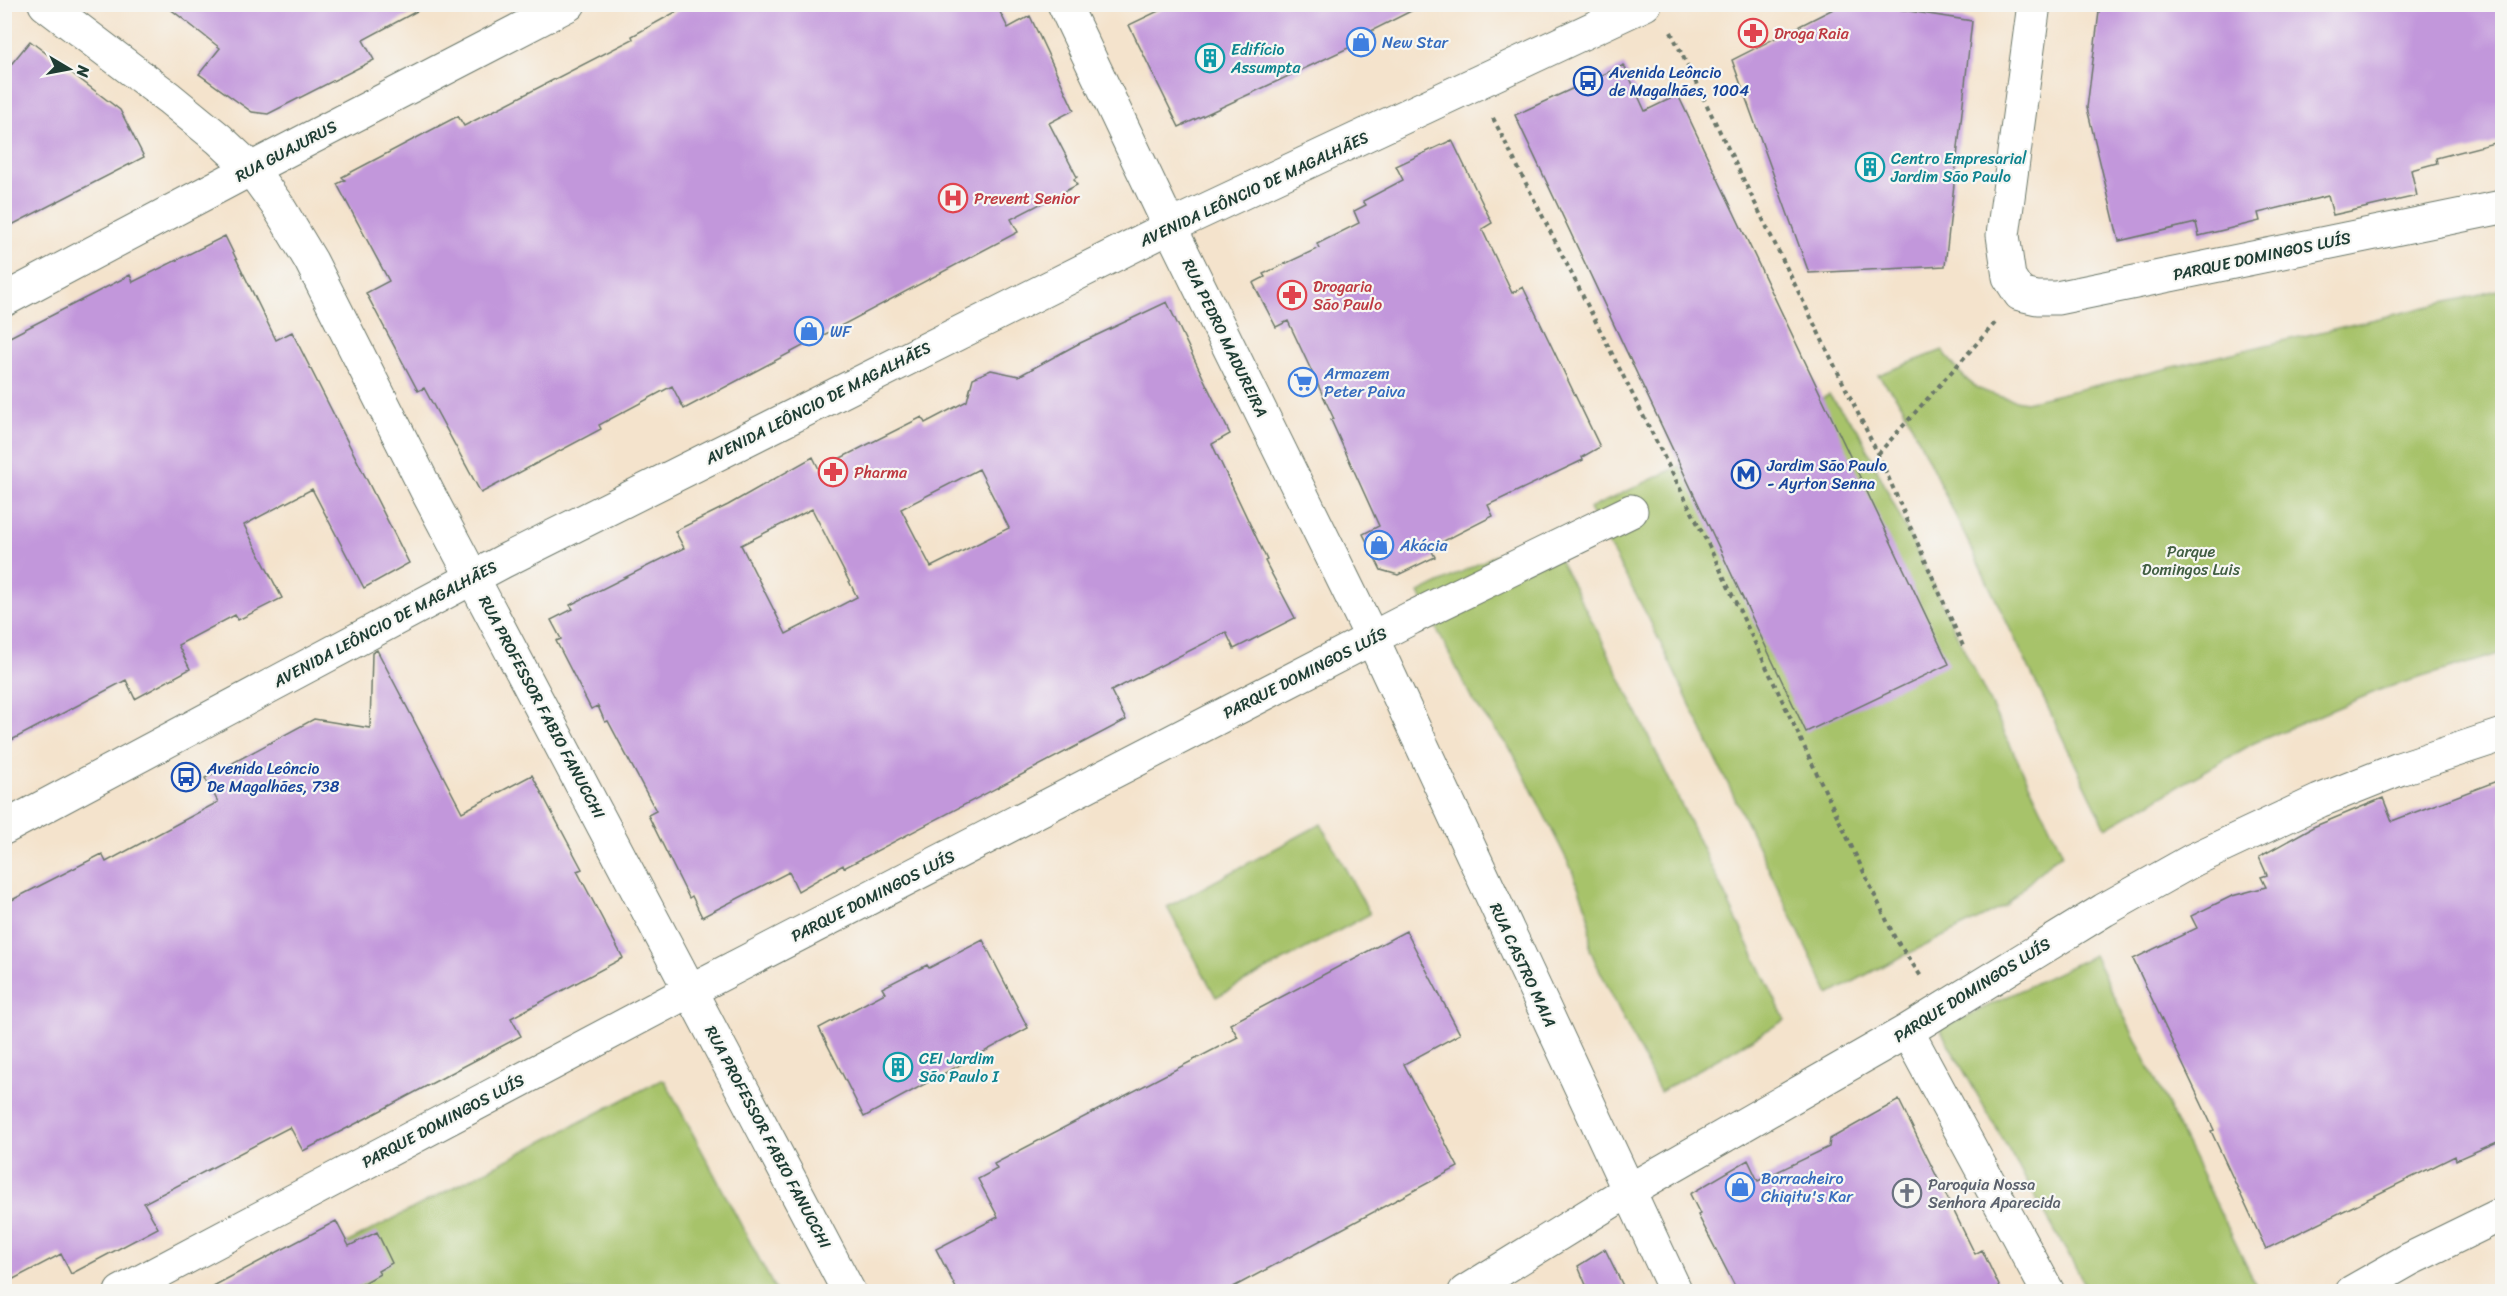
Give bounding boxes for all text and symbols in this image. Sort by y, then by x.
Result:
pharmacy icon: Droga Raia [1737,17,1769,49]
place label: Droga Raia [1774,19,1850,48]
shop icon: New Star [1345,26,1377,58]
place label: New Star [1382,28,1450,57]
place label: Edifício Assumpta [1230,35,1302,82]
north arrow [39,39,99,99]
building icon: Edifício Assumpta [1194,42,1226,74]
place label: Avenida Leôncio de Magalhães, 1004 [1608,58,1749,105]
text: N [68,63,99,80]
bus stop icon: Avenida Leôncio de Magalhães, 1004 [1572,65,1604,97]
street label: RUA GUAJURUS [230,112,342,190]
street label: AVENIDA LEÔNCIO DE MAGALHÃES [1134,123,1374,255]
place label: Centro Empresarial Jardim São Paulo [1890,144,2027,191]
building icon: Centro Empresarial Jardim São Paulo [1854,151,1886,183]
hospital icon: Prevent Senior [937,182,969,214]
place label: Prevent Senior [974,184,1081,213]
street label: PARQUE DOMINGOS LUÍS [2170,223,2354,289]
street label: RUA PEDRO MADUREIRA [1174,254,1276,422]
place label: Drogaria São Paulo [1313,272,1382,319]
pharmacy icon: Drogaria São Paulo [1276,279,1308,311]
shop icon: WF [793,315,825,347]
place label: WF [830,317,852,346]
street label: AVENIDA LEÔNCIO DE MAGALHÃES [699,333,936,473]
place label: Armazem Peter Paiva [1323,359,1406,406]
supermarket icon: Armazem Peter Paiva [1287,366,1319,398]
place label: Jardim São Paulo - Ayrton Senna [1766,451,1887,498]
pharmacy icon: Pharma [817,456,849,488]
place label: Pharma [854,458,908,487]
metro station icon: Jardim São Paulo - Ayrton Senna [1730,458,1762,490]
shop icon: Akácia [1363,529,1395,561]
place label: Akácia [1399,531,1448,560]
park label: Parque Domingos Luis [2142,537,2241,584]
street label: AVENIDA LEÔNCIO DE MAGALHÃES [267,552,503,696]
street label: RUA PROFESSOR FABIO FANUCCHI [471,590,613,824]
street label: PARQUE DOMINGOS LUÍS [1218,619,1392,727]
place label: Avenida Leôncio De Magalhães, 738 [206,754,340,801]
bus stop icon: Avenida Leôncio De Magalhães, 738 [170,761,202,793]
street label: PARQUE DOMINGOS LUÍS [786,842,960,950]
street label: RUA CASTRO MAIA [1481,898,1565,1032]
street label: PARQUE DOMINGOS LUÍS [1888,930,2056,1050]
street label: RUA PROFESSOR FABIO FANUCCHI [697,1020,839,1254]
place label: CEI Jardim São Paulo I [919,1044,1000,1091]
building icon: CEI Jardim São Paulo I [882,1051,914,1083]
street label: PARQUE DOMINGOS LUÍS [356,1066,530,1176]
place label: Borracheiro Chiqitu's Kar [1761,1164,1854,1211]
place label: Paroquia Nossa Senhora Aparecida [1928,1170,2061,1217]
shop icon: Borracheiro Chiqitu's Kar [1724,1171,1756,1203]
church icon: Paroquia Nossa Senhora Aparecida [1891,1177,1923,1209]

